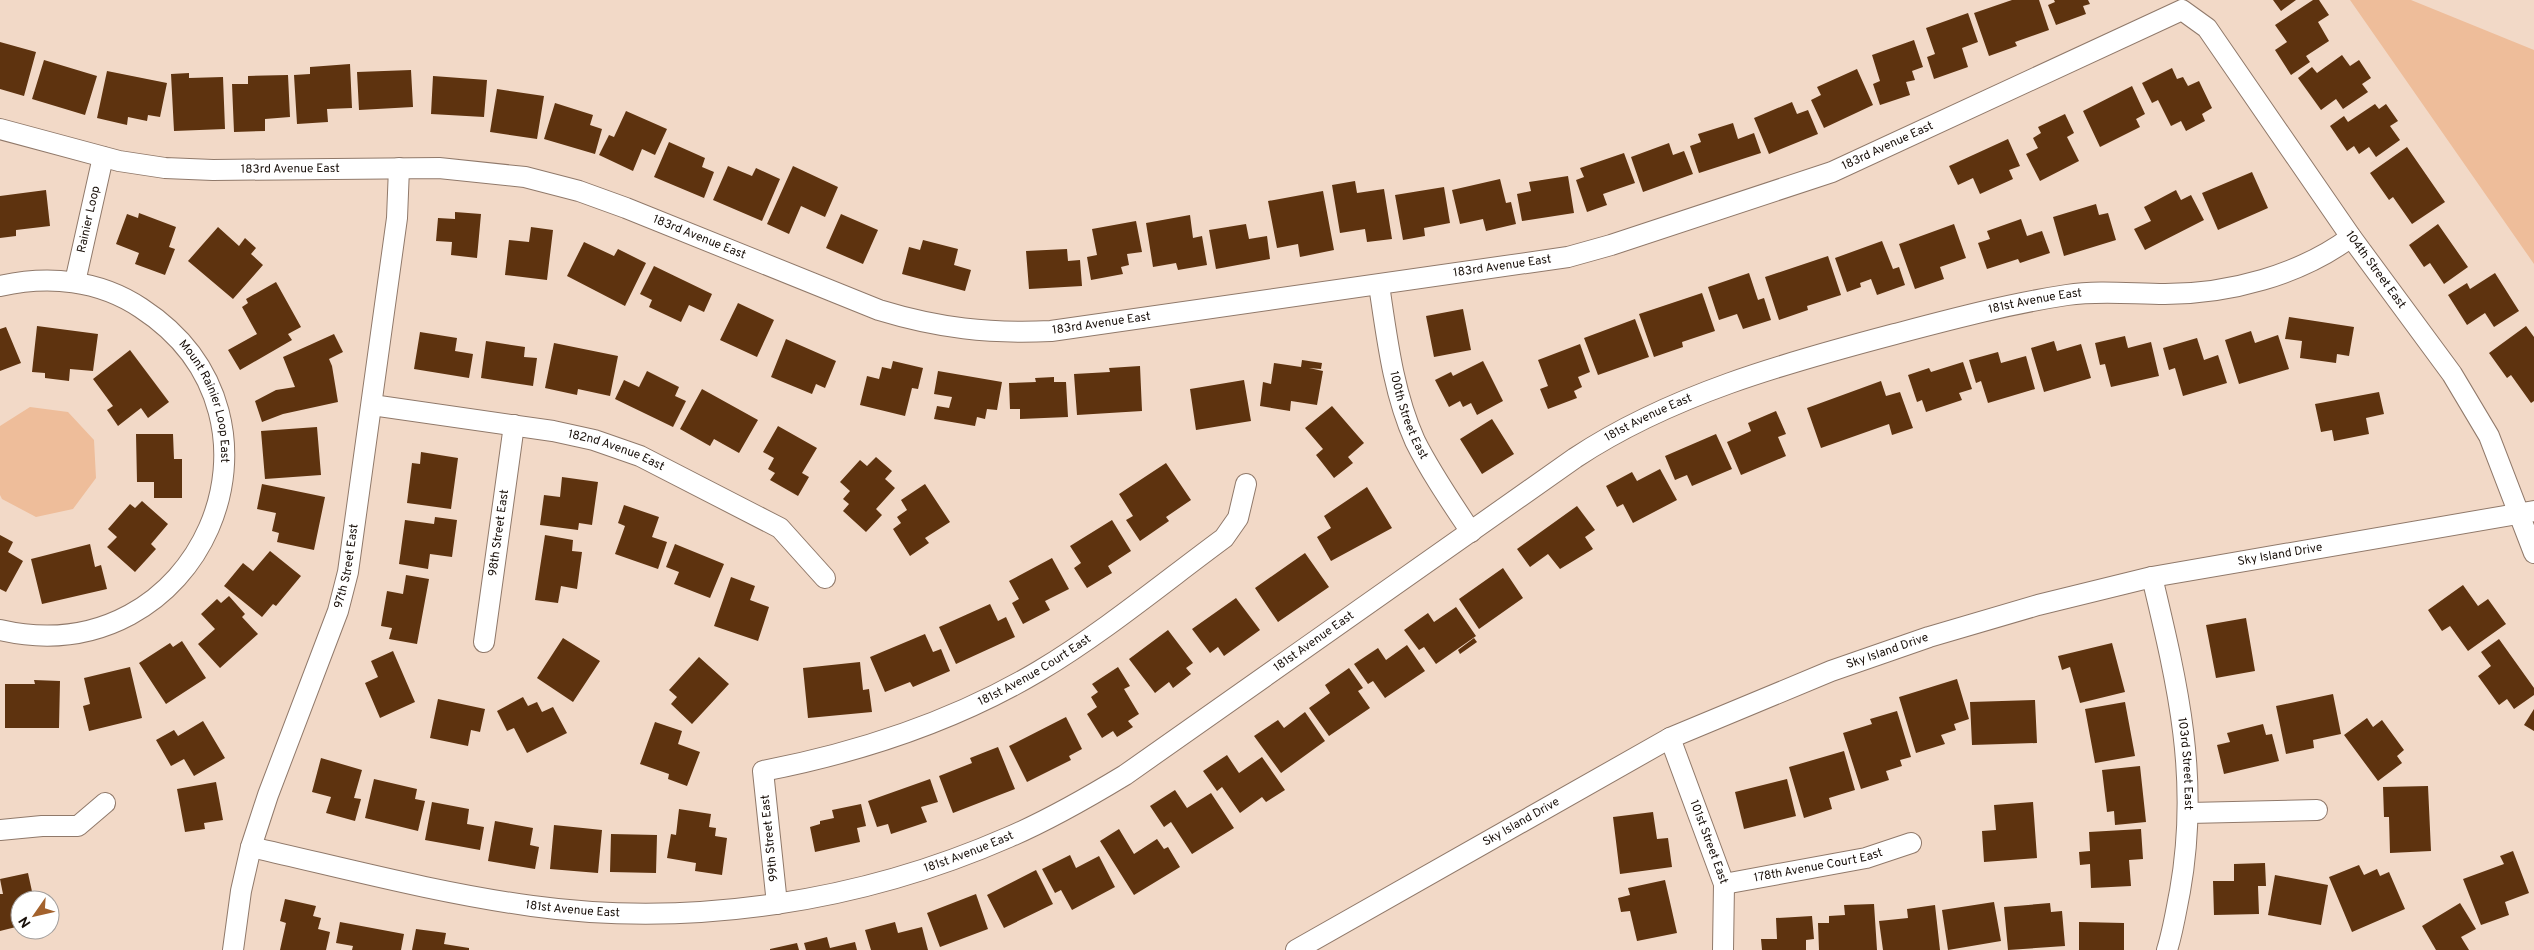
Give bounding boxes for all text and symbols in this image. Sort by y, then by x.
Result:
street label: 183rd Avenue East [1839,118,1936,174]
street label: 183rd Avenue East [241,161,340,178]
street label: Rainier Loop [74,184,104,255]
street label: 183rd Avenue East [650,212,748,263]
street label: 104th Street East [2341,228,2409,312]
street label: 183rd Avenue East [1452,251,1553,281]
street label: 181st Avenue East [1987,285,2083,318]
street label: 183rd Avenue East [1051,309,1152,339]
street label: Mount Rainier Loop East [175,337,232,463]
street label: 100th Street East [1385,370,1431,463]
street label: 181st Avenue East [1602,390,1694,446]
street label: 182nd Avenue East [566,426,667,475]
street label: 98th Street East [485,489,513,578]
street label: 97th Street East [331,523,363,610]
street label: Sky Island Drive [2236,540,2324,570]
street label: 181st Avenue East [1271,608,1357,676]
street label: Sky Island Drive [1844,630,1931,673]
street label: 181st Avenue Court East [975,631,1094,710]
street label: 103rd Street East [2173,716,2196,810]
street label: 99th Street East [757,794,783,882]
street label: Sky Island Drive [1480,794,1563,850]
street label: 101st Street East [1686,798,1731,887]
street label: 181st Avenue East [922,828,1016,877]
street label: 178th Avenue Court East [1753,845,1885,886]
north arrow [10,890,60,940]
street label: 181st Avenue East [524,897,620,921]
text: N [16,913,35,930]

